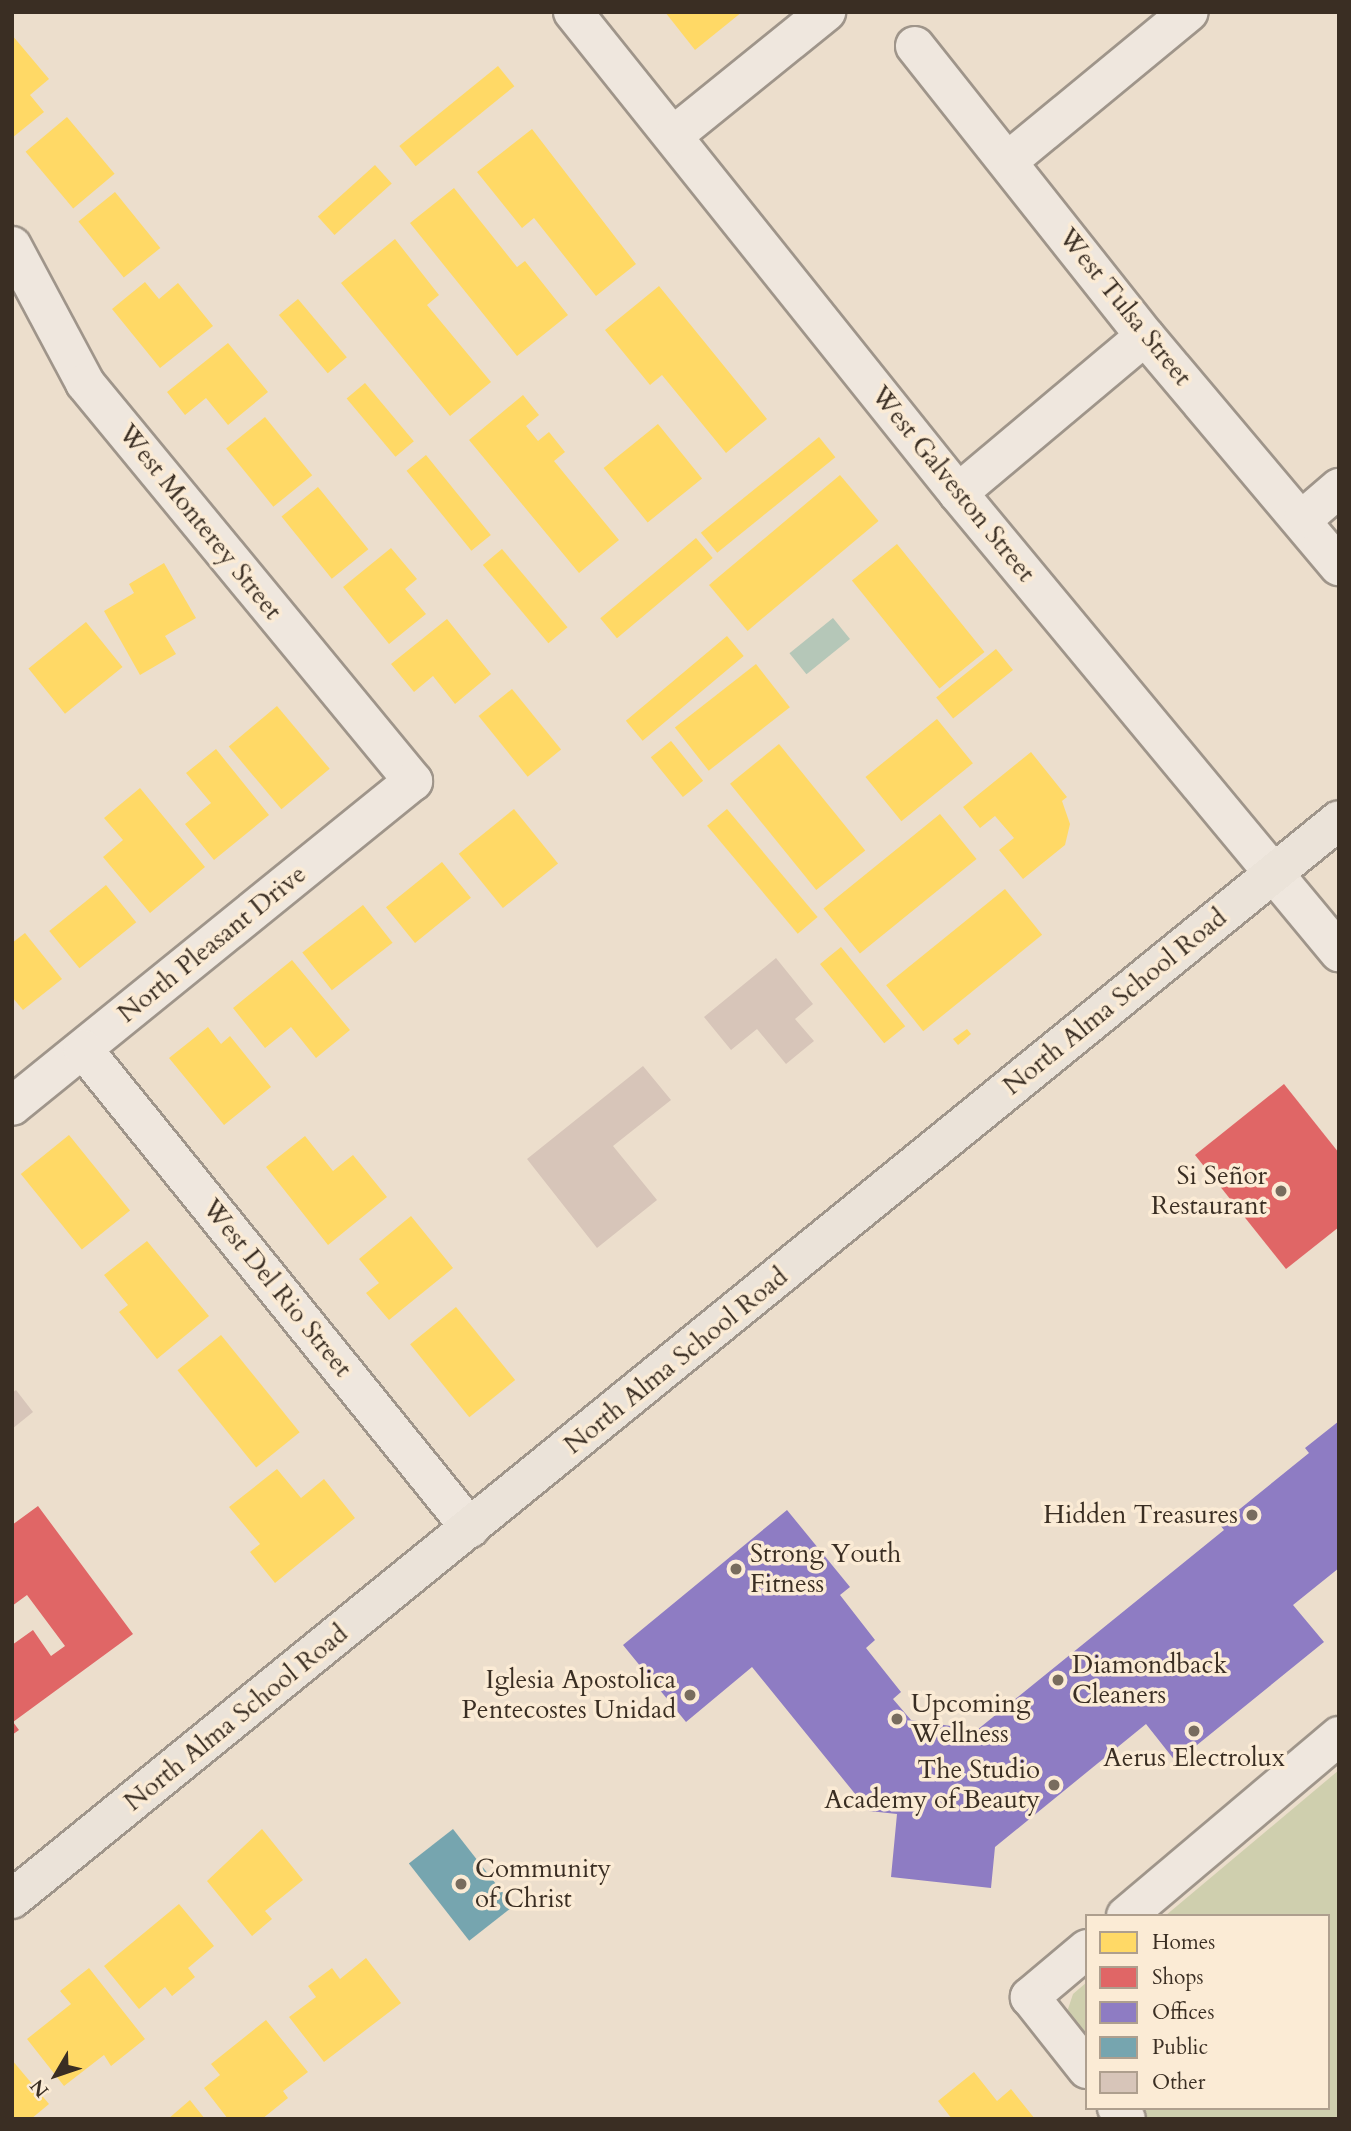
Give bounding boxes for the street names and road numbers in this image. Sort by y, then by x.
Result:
street label: West Tulsa Street [1052,222,1198,392]
street label: West Galveston Street [864,380,1042,588]
street label: West Monterey Street [112,418,288,626]
street label: North Pleasant Drive [112,859,312,1029]
street label: North Alma School Road [997,902,1233,1102]
street label: West Del Rio Street [196,1193,358,1383]
street label: North Alma School Road [558,1261,794,1461]
street label: North Alma School Road [118,1618,354,1818]

